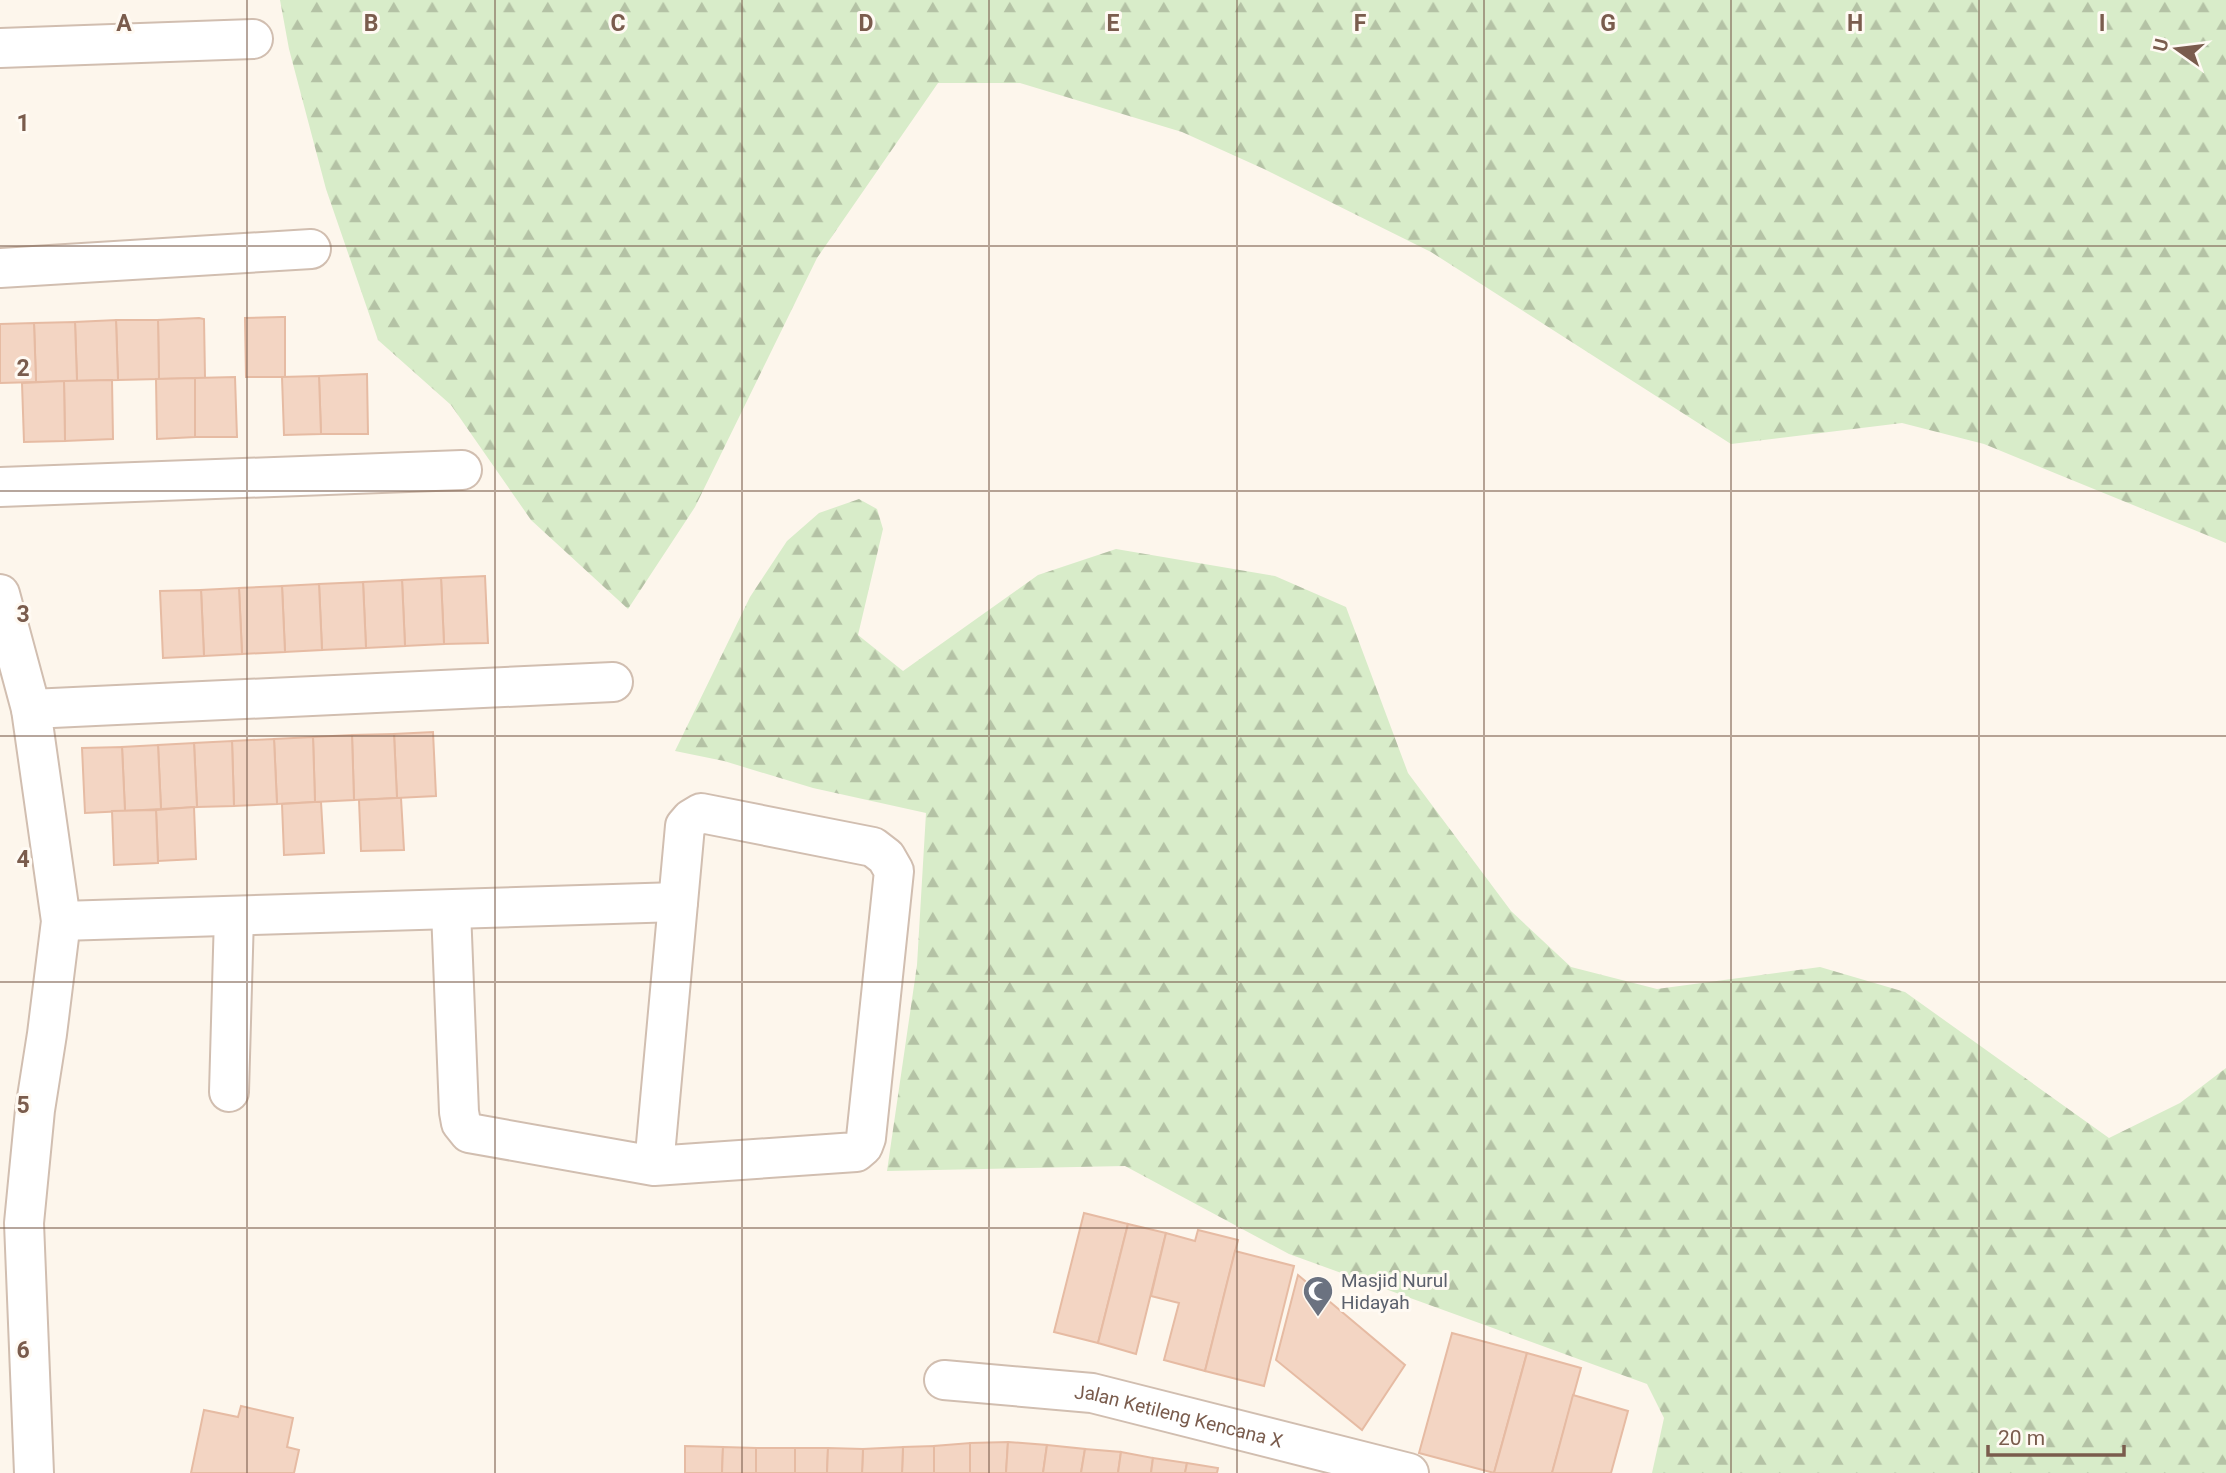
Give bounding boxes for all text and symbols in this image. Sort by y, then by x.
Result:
text: A [116,10,132,37]
text: B [364,10,378,37]
text: C [610,10,626,37]
text: D [859,10,873,37]
text: E [1107,10,1120,37]
text: F [1354,10,1367,37]
text: G [1600,10,1616,37]
text: H [1847,10,1863,37]
text: I [2099,10,2105,37]
north arrow [2142,14,2212,84]
text: U [2148,36,2174,54]
text: 1 [16,110,30,137]
text: 2 [16,355,30,382]
text: 3 [16,601,30,628]
text: 4 [16,846,30,873]
text: 5 [16,1092,30,1119]
place label: Masjid Nurul Hidayah [1341,1269,1448,1314]
mosque icon: Masjid Nurul Hidayah [1301,1274,1335,1318]
text: 6 [16,1337,30,1364]
street label: Jalan Ketileng Kencana X [1073,1380,1285,1453]
scale bar [1988,1414,2124,1458]
text: 20 m [1998,1426,2045,1450]

